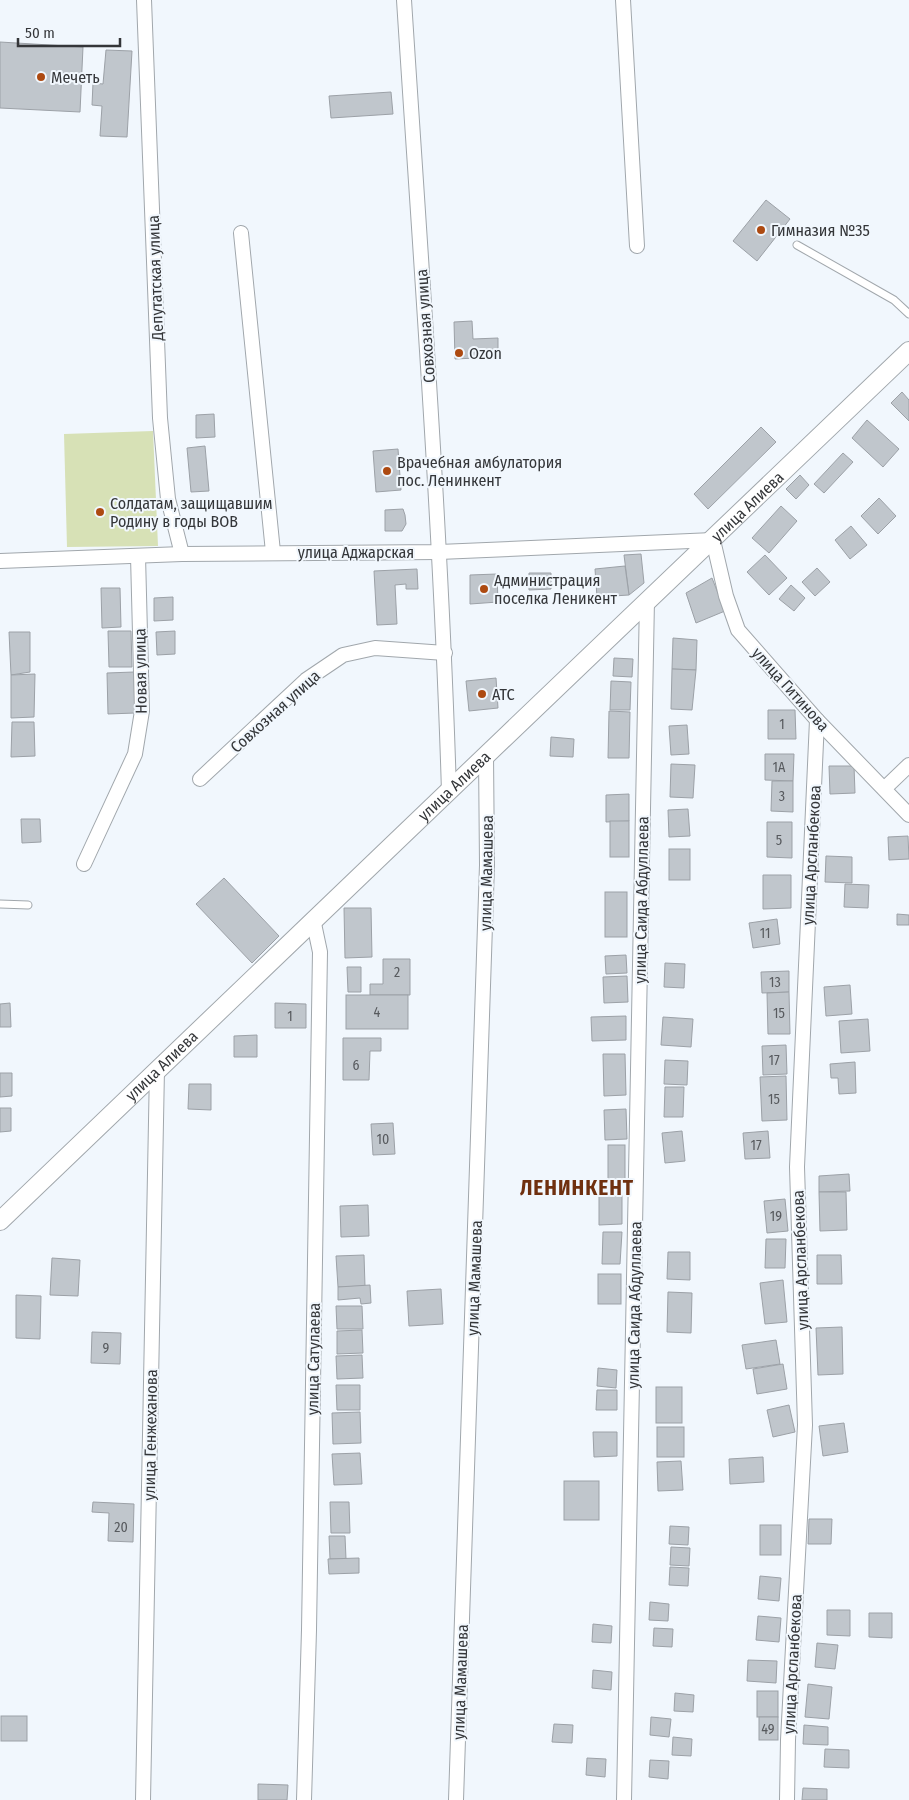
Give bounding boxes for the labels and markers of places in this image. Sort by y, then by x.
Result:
place label: Мечеть [51,68,100,87]
marker: Мечеть [35,71,47,83]
place label: Гимназия №35 [771,221,870,240]
marker: Гимназия №35 [755,224,767,236]
place label: Ozon [469,344,502,363]
marker: Ozon [453,347,465,359]
place label: Врачебная амбулатория пос. Ленинкент [397,453,562,490]
marker: Врачебная амбулатория пос. Ленинкент [381,465,393,477]
place label: Солдатам, защищавшим Родину в годы ВОВ [110,494,273,531]
marker: Солдатам, защищавшим Родину в годы ВОВ [94,506,106,518]
place label: Администрация поселка Леникент [494,571,617,608]
marker: Администрация поселка Леникент [478,583,490,595]
place label: АТС [492,685,515,704]
marker: АТС [476,688,488,700]

